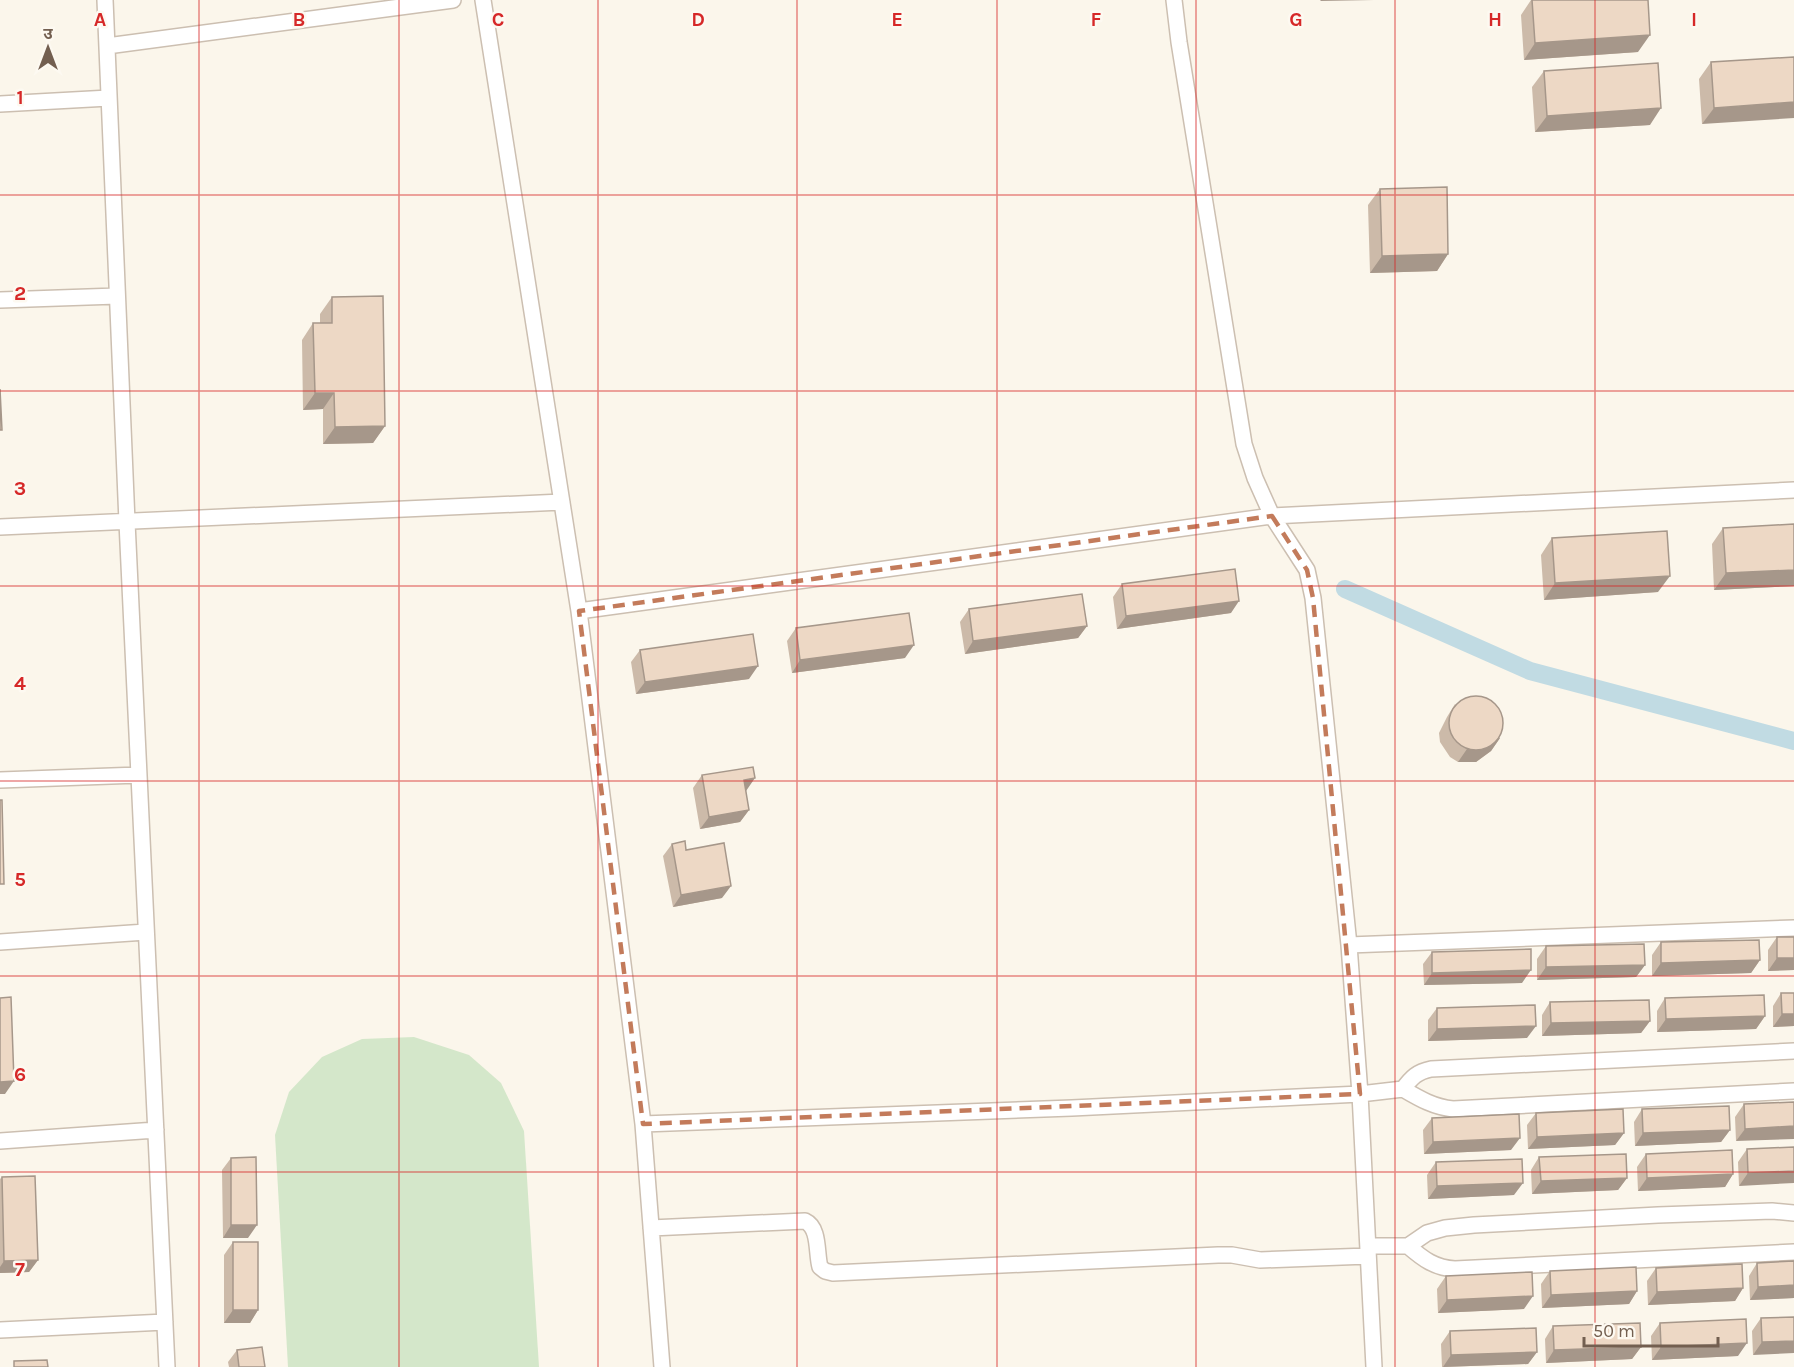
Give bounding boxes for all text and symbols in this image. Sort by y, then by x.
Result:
text: A [94,8,107,31]
text: B [293,8,305,31]
text: C [492,8,504,31]
text: D [691,8,705,31]
text: E [891,8,903,31]
text: F [1091,8,1102,31]
text: G [1289,8,1303,31]
text: H [1488,8,1502,31]
text: I [1691,8,1697,31]
north arrow [18,18,78,78]
text: उ [43,24,53,43]
text: 1 [16,86,24,109]
text: 2 [14,282,26,305]
text: 3 [14,477,26,500]
text: 4 [14,672,26,695]
text: 5 [14,868,26,891]
text: 6 [14,1063,26,1086]
text: 7 [15,1258,25,1281]
scale bar [1584,1310,1718,1348]
text: 50 m [1593,1320,1635,1342]

